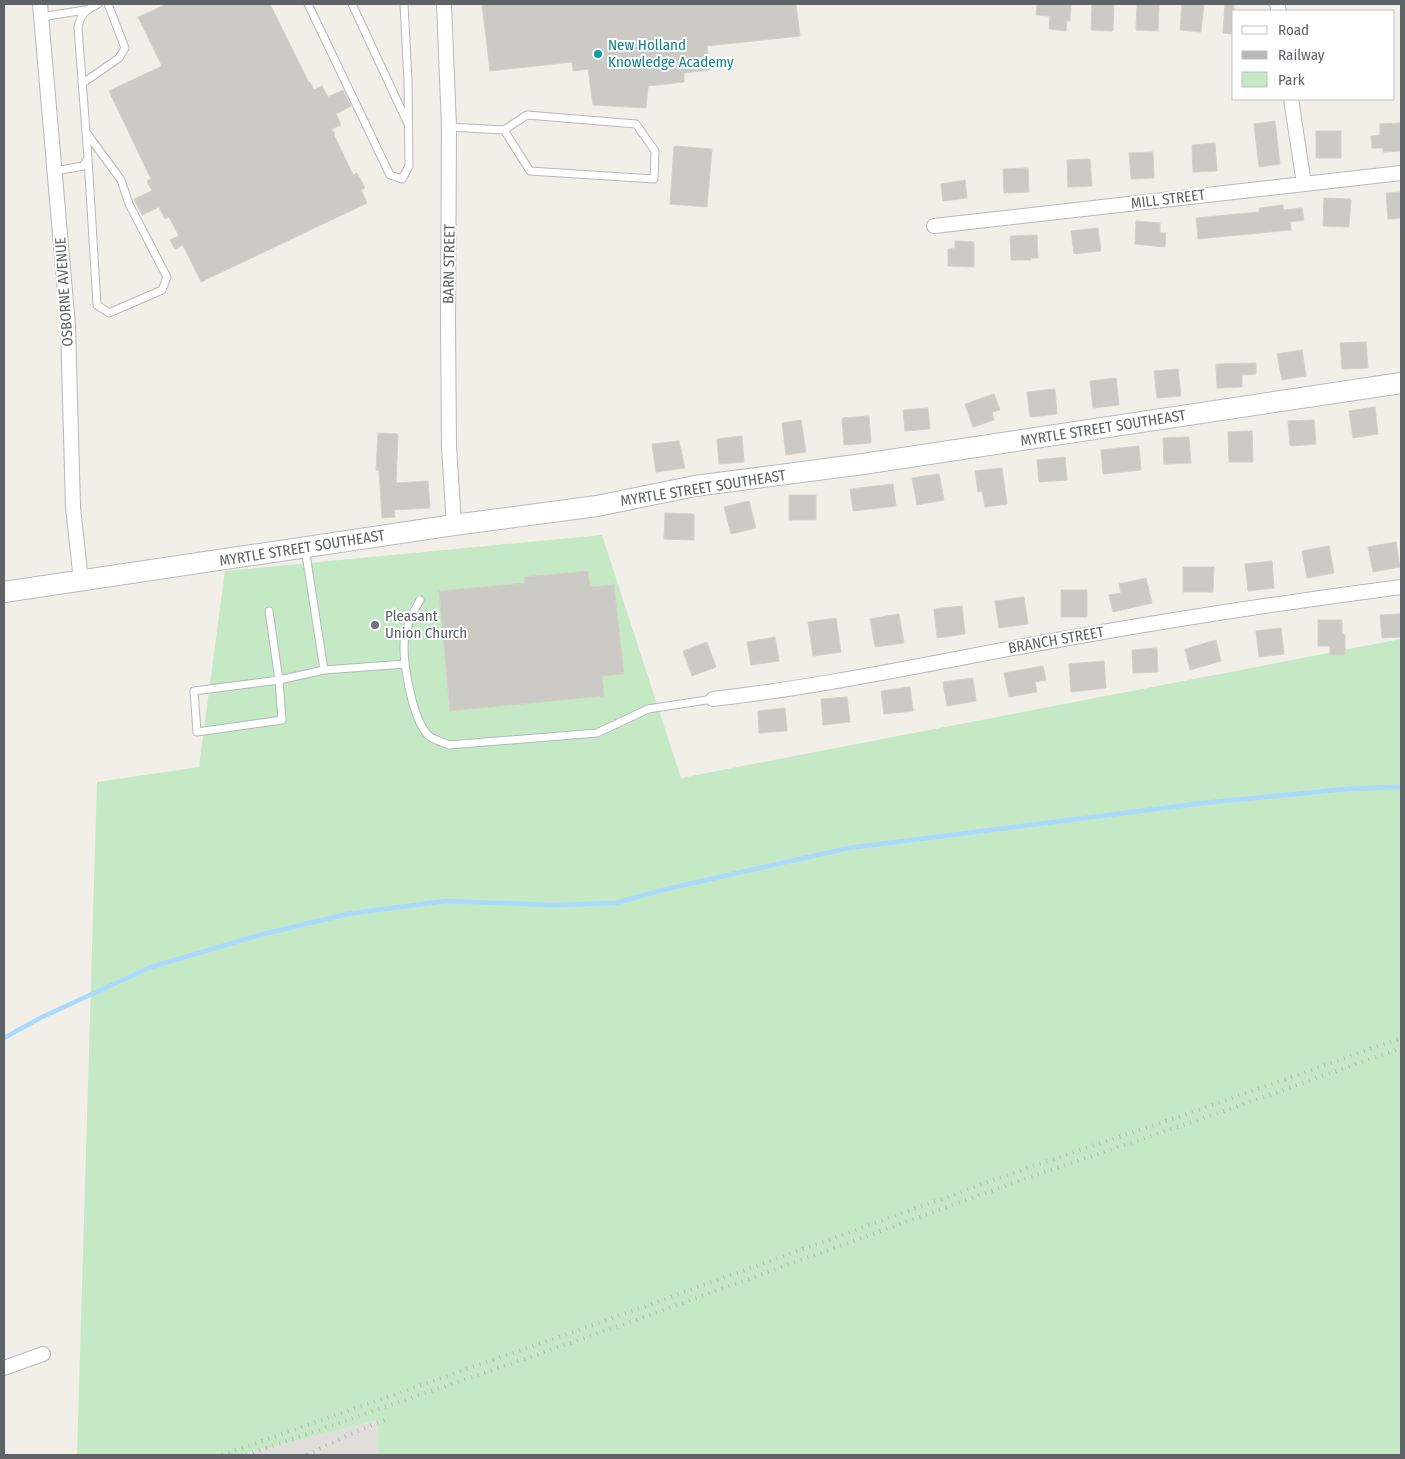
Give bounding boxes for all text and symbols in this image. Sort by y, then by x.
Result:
legend [1232,10,1395,100]
text: Road [1278,21,1309,39]
place label: New Holland Knowledge Academy [608,36,734,71]
text: Railway [1278,46,1325,64]
marker: New Holland Knowledge Academy [592,48,604,60]
text: Park [1278,71,1305,89]
street label: MILL STREET [1130,186,1206,212]
street label: BARN STREET [439,224,459,304]
street label: OSBORNE AVENUE [51,237,77,347]
street label: MYRTLE STREET SOUTHEAST [1019,406,1187,450]
street label: MYRTLE STREET SOUTHEAST [619,466,787,510]
street label: MYRTLE STREET SOUTHEAST [218,526,386,570]
place label: Pleasant Union Church [385,607,467,642]
marker: Pleasant Union Church [369,619,381,631]
street label: BRANCH STREET [1007,623,1105,657]

